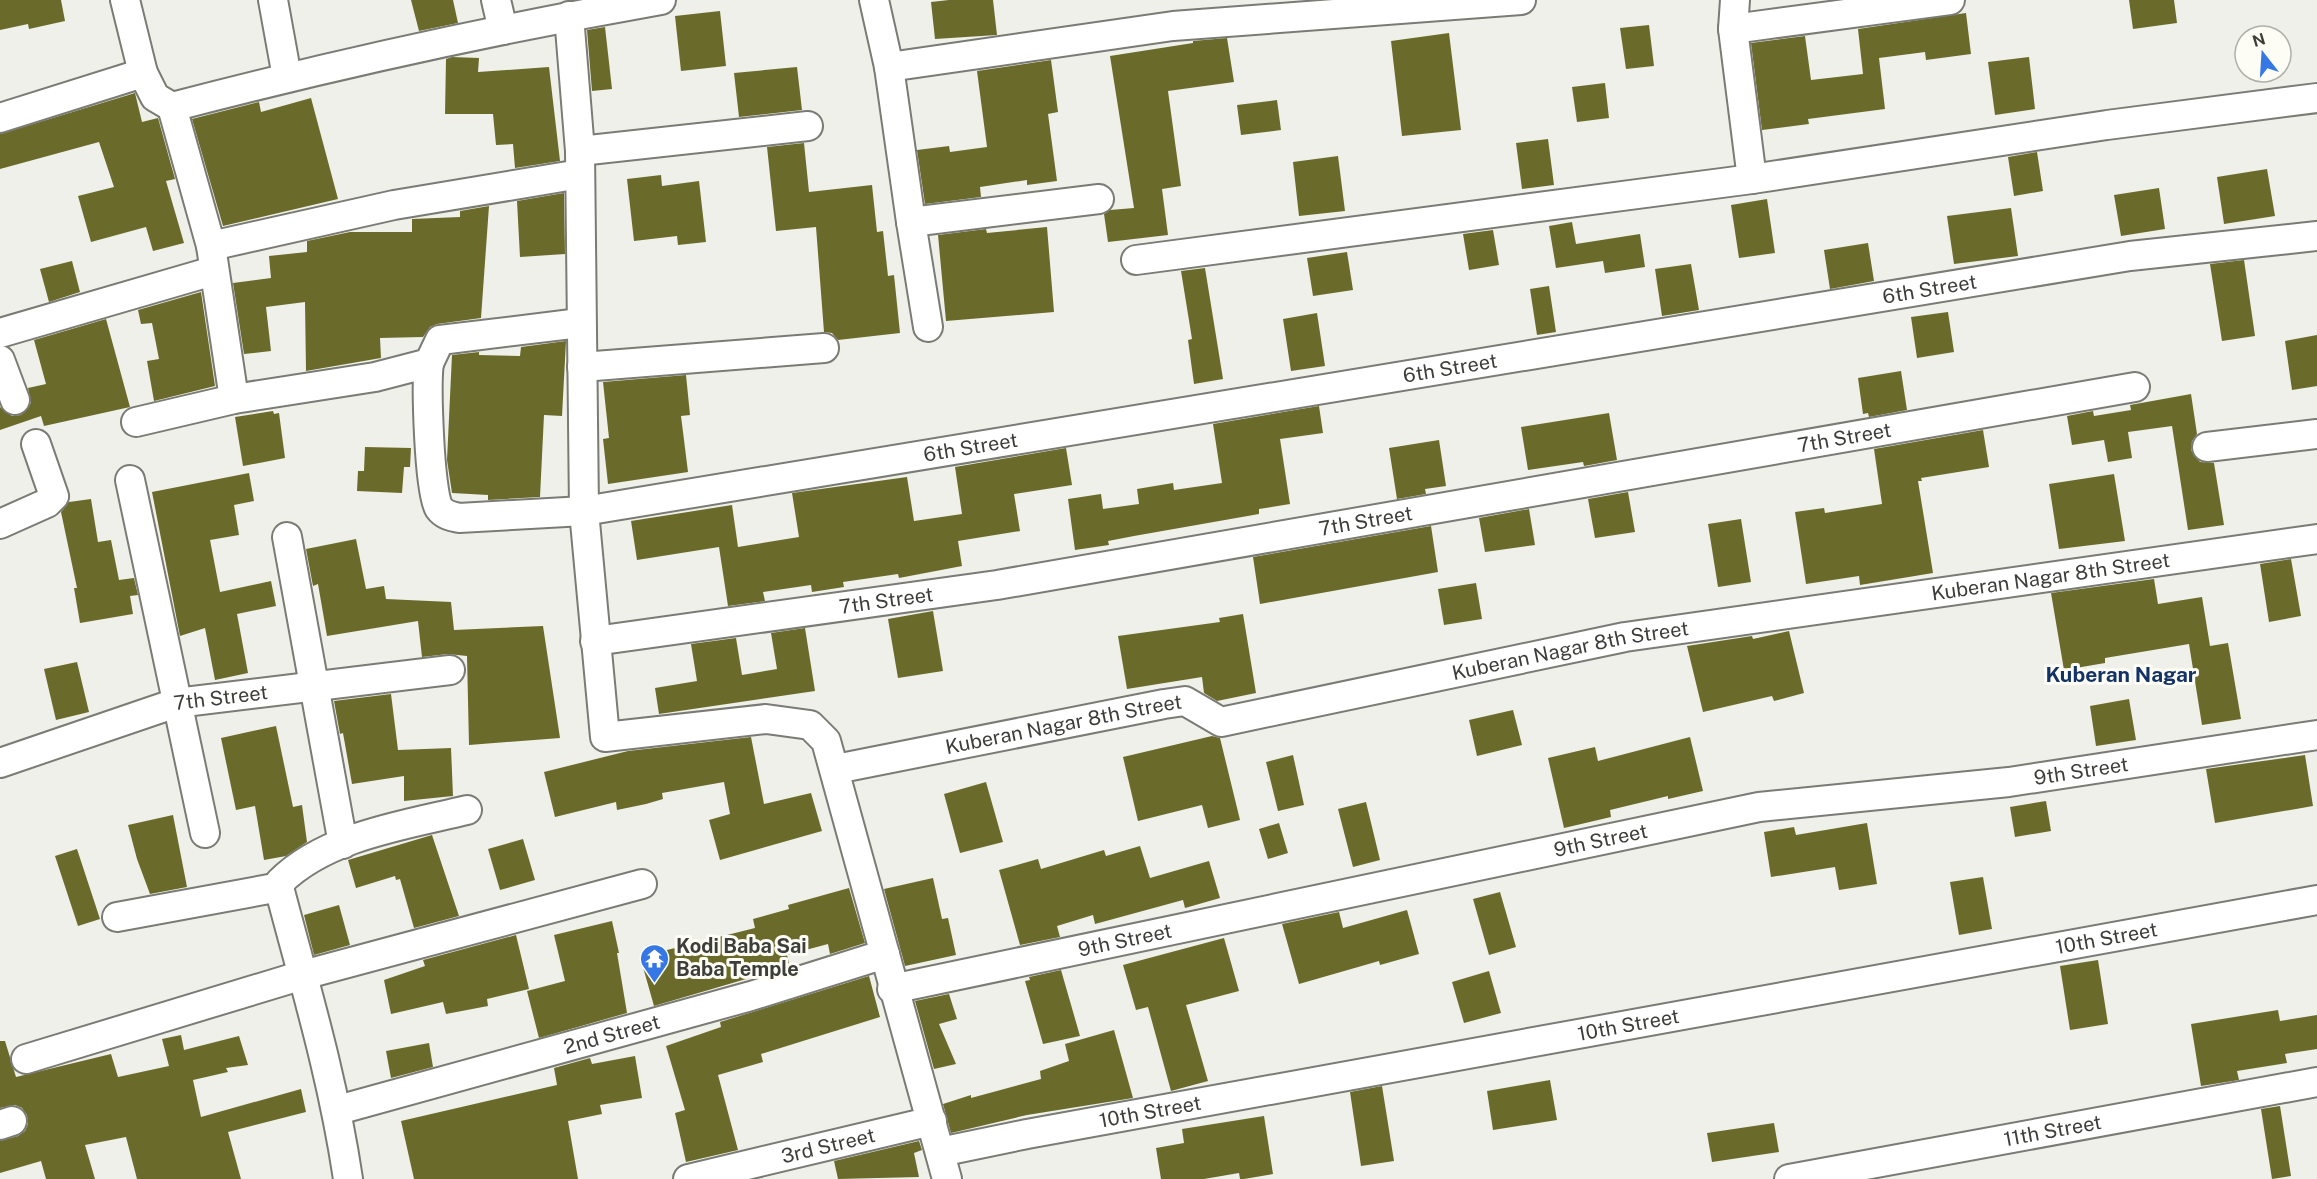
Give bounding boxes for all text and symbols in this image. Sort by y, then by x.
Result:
north arrow [2233,24,2293,84]
text: N [2250,29,2268,51]
street label: 6th Street [1881,269,1979,309]
street label: 6th Street [1401,349,1499,388]
street label: 7th Street [1796,418,1893,457]
street label: 6th Street [922,428,1019,467]
street label: 7th Street [1317,501,1414,541]
street label: Kuberan Nagar 8th Street [1930,548,2171,605]
street label: 7th Street [838,582,935,619]
street label: Kuberan Nagar 8th Street [1450,616,1690,685]
district label: Kuberan Nagar [2046,662,2197,687]
street label: 7th Street [172,680,269,715]
street label: Kuberan Nagar 8th Street [943,690,1183,759]
street label: 9th Street [2032,752,2130,790]
street label: 9th Street [1552,819,1650,862]
street label: 10th Street [2054,917,2159,959]
street label: 9th Street [1076,919,1174,962]
place label: Kodi Baba Sai Baba Temple [676,934,807,981]
temple icon: Kodi Baba Sai Baba Temple [639,942,671,984]
street label: 10th Street [1576,1004,1681,1046]
street label: 2nd Street [561,1010,663,1059]
street label: 10th Street [1097,1091,1203,1133]
street label: 11th Street [2002,1110,2103,1151]
street label: 3rd Street [779,1123,877,1168]

